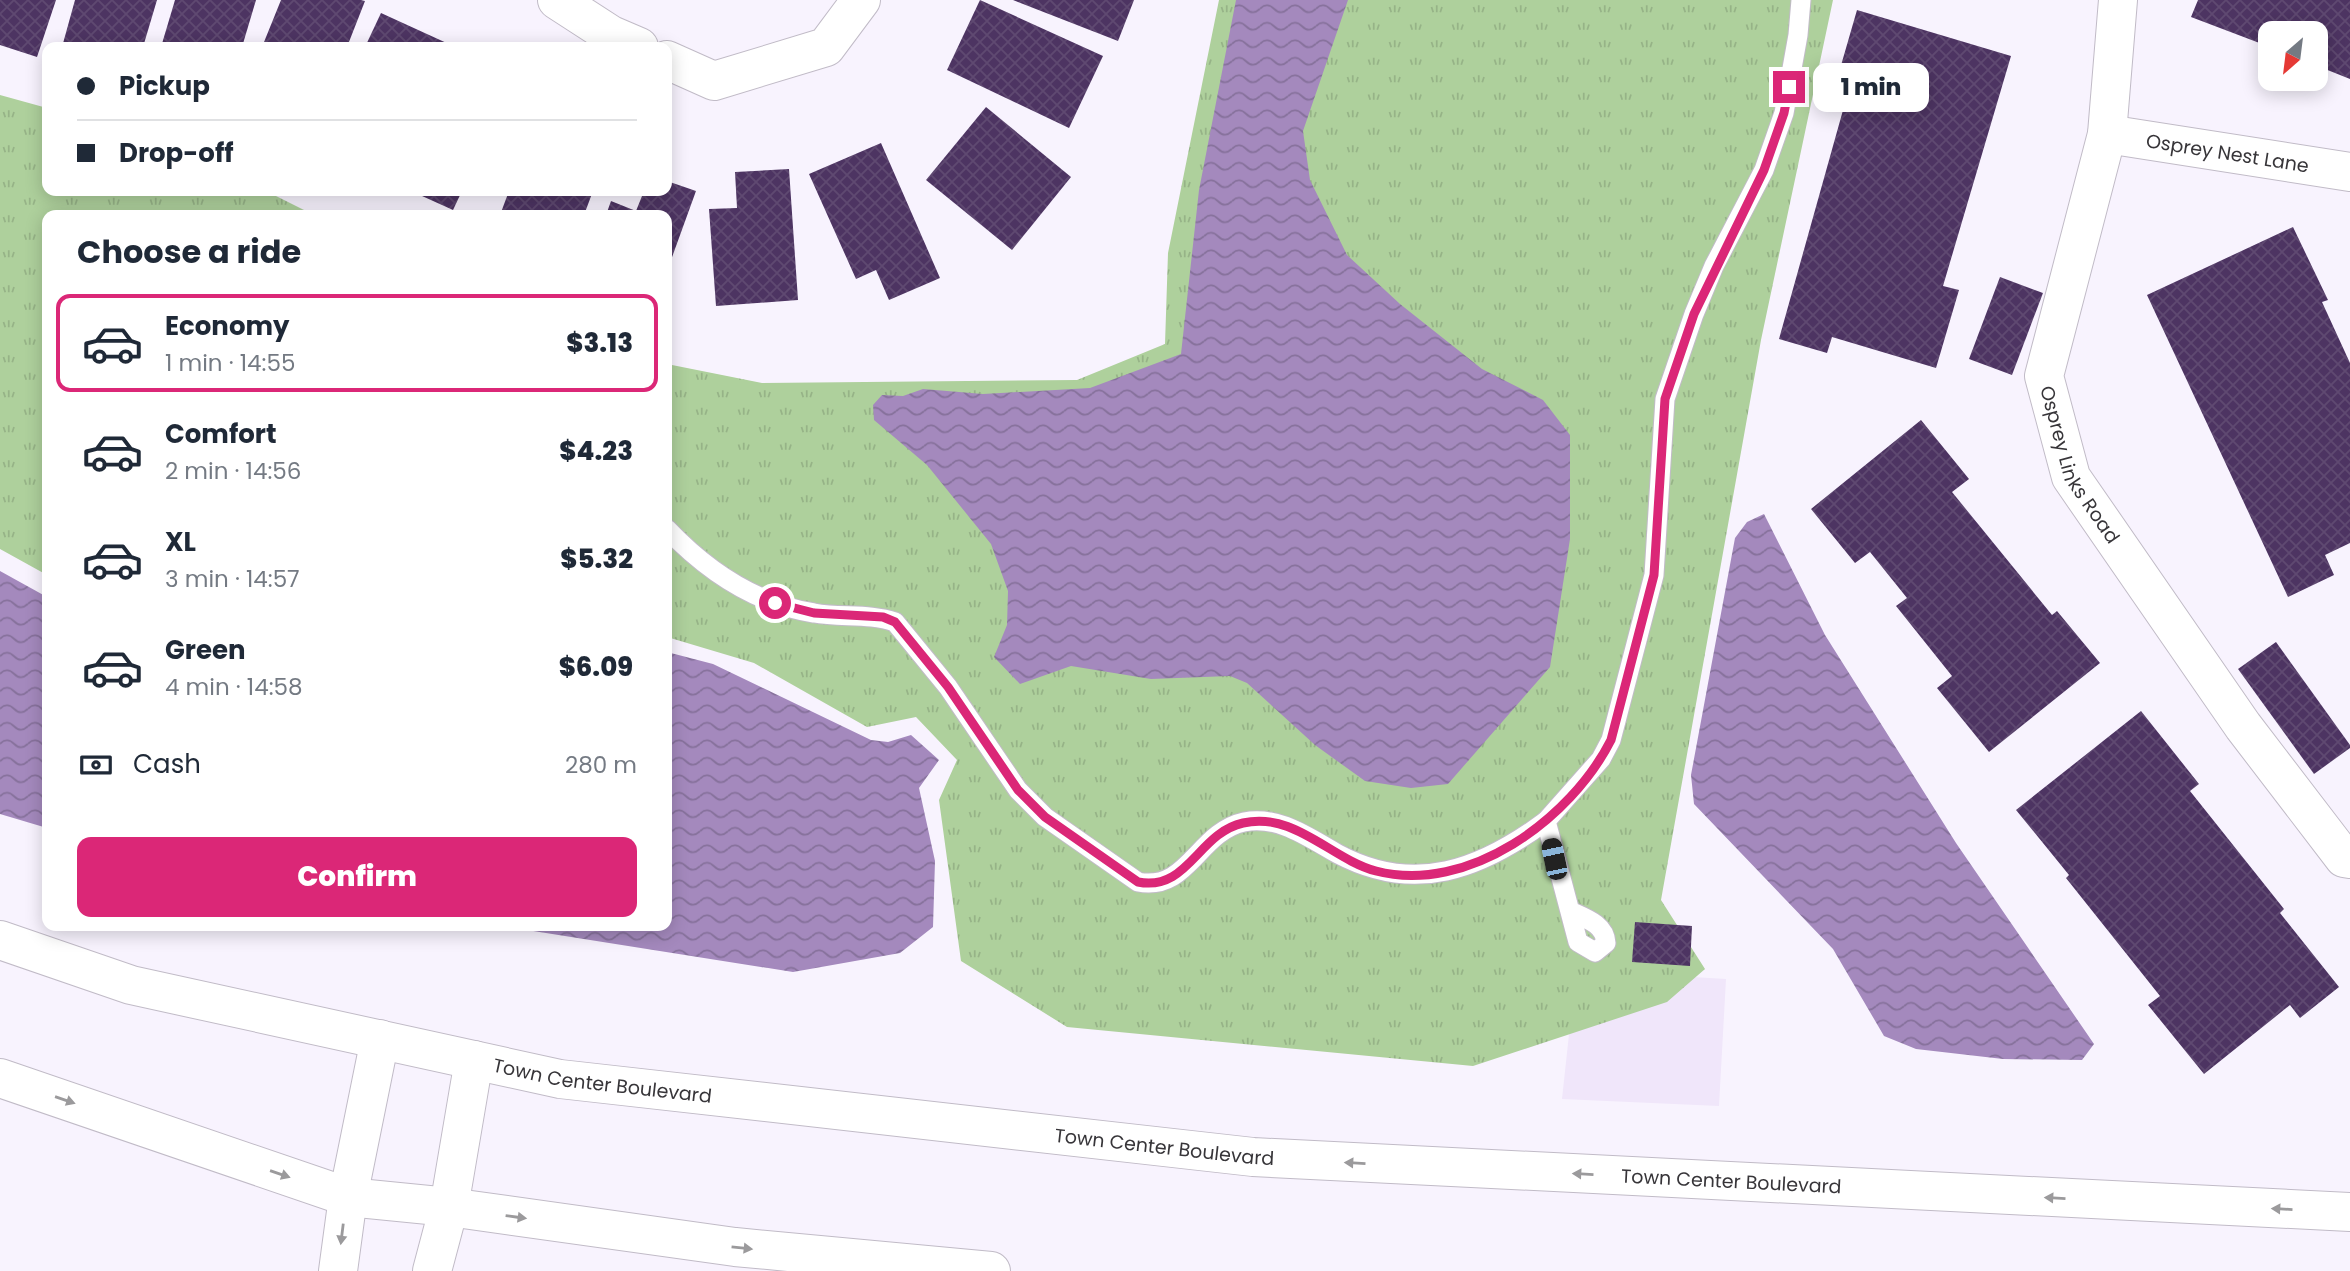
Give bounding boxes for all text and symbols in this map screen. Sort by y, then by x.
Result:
north arrow [2258,21,2328,91]
map controls [2258,21,2328,91]
callout: 1 min [1814,62,1929,112]
text: Pickup [119,68,210,104]
route end [1773,71,1805,103]
text: 1 min [1841,71,1901,103]
street label: Osprey Nest Lane [2144,127,2311,179]
text: Drop-off [119,135,234,171]
text: Choose a ride [77,229,301,274]
text: Economy [165,308,289,344]
icon: car [81,312,144,375]
text: $3.13 [566,325,633,361]
text: 1 min · 14:55 [165,347,295,379]
street label: Osprey Links Road [2034,383,2126,549]
text: Comfort [165,416,277,452]
icon: car [81,420,144,483]
text: $4.23 [559,433,633,469]
text: 2 min · 14:56 [165,455,301,487]
text: XL [165,524,196,560]
icon: car [81,528,144,591]
text: $5.32 [560,541,633,577]
text: 3 min · 14:57 [165,563,300,595]
route start [759,587,791,619]
text: Green [165,632,246,668]
icon: car [81,636,144,699]
text: $6.09 [559,649,633,685]
text: 4 min · 14:58 [165,671,303,703]
icon: cash [77,746,115,784]
text: Cash [133,746,201,782]
text: 280 m [565,749,637,781]
car [1540,836,1569,882]
button: Confirm [77,837,637,917]
street label: Town Center Boulevard [491,1051,713,1109]
one-way arrow [54,1095,75,1106]
street label: Town Center Boulevard [1053,1121,1275,1172]
one-way arrow [1344,1157,1366,1168]
street label: Town Center Boulevard [1620,1162,1842,1200]
one-way arrow [1571,1168,1593,1179]
one-way arrow [269,1169,290,1180]
one-way arrow [2043,1192,2065,1203]
one-way arrow [2271,1203,2293,1214]
one-way arrow [506,1211,528,1222]
one-way arrow [336,1223,347,1245]
one-way arrow [731,1242,753,1253]

